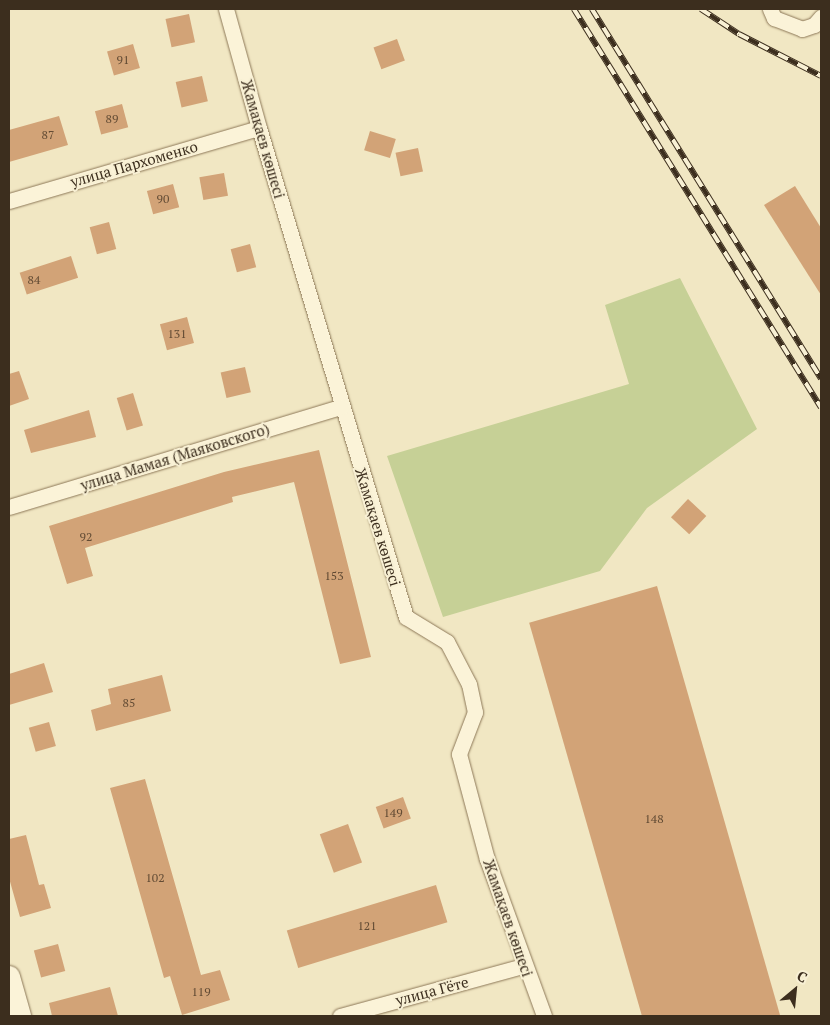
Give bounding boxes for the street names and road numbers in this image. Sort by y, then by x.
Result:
street label: Жамақаев көшесі [237,77,289,201]
street label: улица Пархоменко [68,137,200,191]
street label: улица Мамая (Маяковского) [78,420,272,494]
street label: Жамақаев көшесі [351,465,405,589]
street label: Жамақаев көшесі [479,857,537,979]
street label: улица Гёте [394,973,470,1009]

